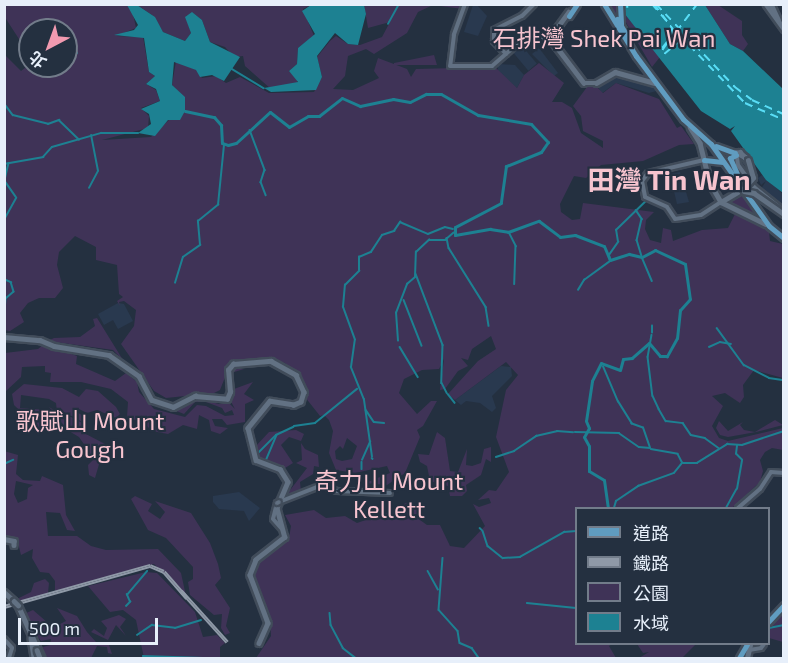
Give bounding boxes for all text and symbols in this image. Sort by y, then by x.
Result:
north arrow [18,18,78,78]
district label: 石排灣 Shek Pai Wan [492,24,716,52]
text: 北 [25,48,49,73]
district label: 田灣 Tin Wan [587,164,751,196]
district label: 歌賦山 Mount Gough [16,407,164,463]
district label: 奇力山 Mount Kellett [315,467,463,523]
legend [575,507,770,645]
text: 道路 [633,522,669,544]
text: 鐵路 [633,552,669,574]
text: 公園 [633,582,669,604]
scale bar [21,606,160,644]
text: 水域 [633,612,669,634]
text: 500 m [29,617,80,639]

